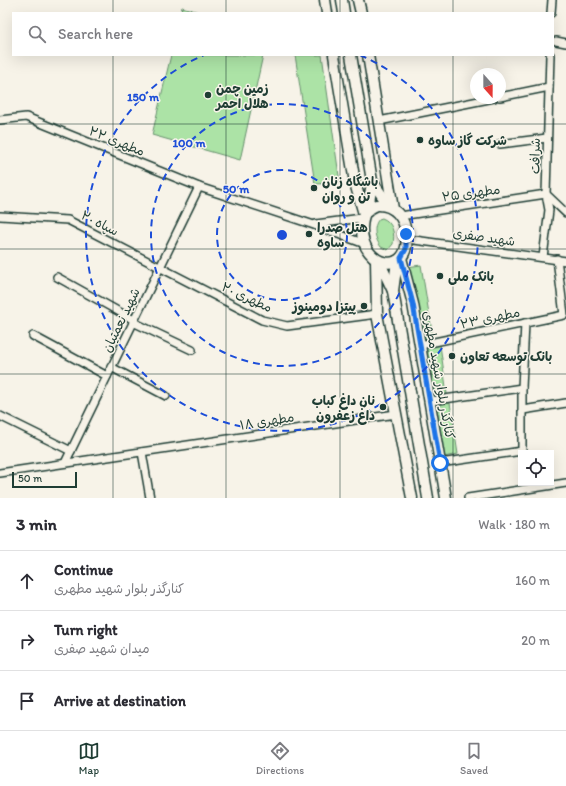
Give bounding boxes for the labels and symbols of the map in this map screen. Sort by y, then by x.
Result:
north arrow [470,68,506,104]
place label: زمین چمن هلال احمر [214,81,269,111]
text: 150 m [127,90,160,104]
marker: زمین چمن هلال احمر [203,90,213,100]
street label: مطهری ۲۲ [87,123,147,159]
place label: شرکت گاز ساوه [428,132,507,149]
marker: شرکت گاز ساوه [415,135,425,145]
text: 100 m [172,136,206,150]
street label: شرافت [527,138,543,174]
place label: باشگاه زنان تن و روان [322,173,378,205]
street label: مطهری ۲۵ [441,181,501,205]
text: 50 m [223,182,250,196]
marker: باشگاه زنان تن و روان [309,183,319,193]
street label: سپاه ۲۰ [78,207,121,240]
place label: هتل صدرا ساوه [317,220,368,251]
route end [397,225,415,243]
street label: شهید صفری [452,225,516,250]
centre of rings [275,228,289,242]
marker: هتل صدرا ساوه [304,229,314,239]
place label: بانک ملی [448,269,494,285]
marker: بانک ملی [435,271,445,281]
street label: مطهری ۲۰ [219,279,275,315]
street label: شهید نعمتیان [99,285,144,355]
place label: پیتزا دومینوز [292,299,356,315]
marker: پیتزا دومینوز [359,301,369,311]
street label: مطهری ۲۳ [459,304,521,332]
street label: کنارگذر بلوار شهید مطهری [419,310,458,441]
place label: بانک توسعه تعاون [460,349,553,365]
marker: بانک توسعه تعاون [447,351,457,361]
place label: نان داغ کباب داغ زعفرون [312,393,375,425]
marker: نان داغ کباب داغ زعفرون [378,402,388,412]
street label: مطهری ۱۸ [239,409,295,433]
route start [431,454,449,472]
scale bar [12,470,77,489]

